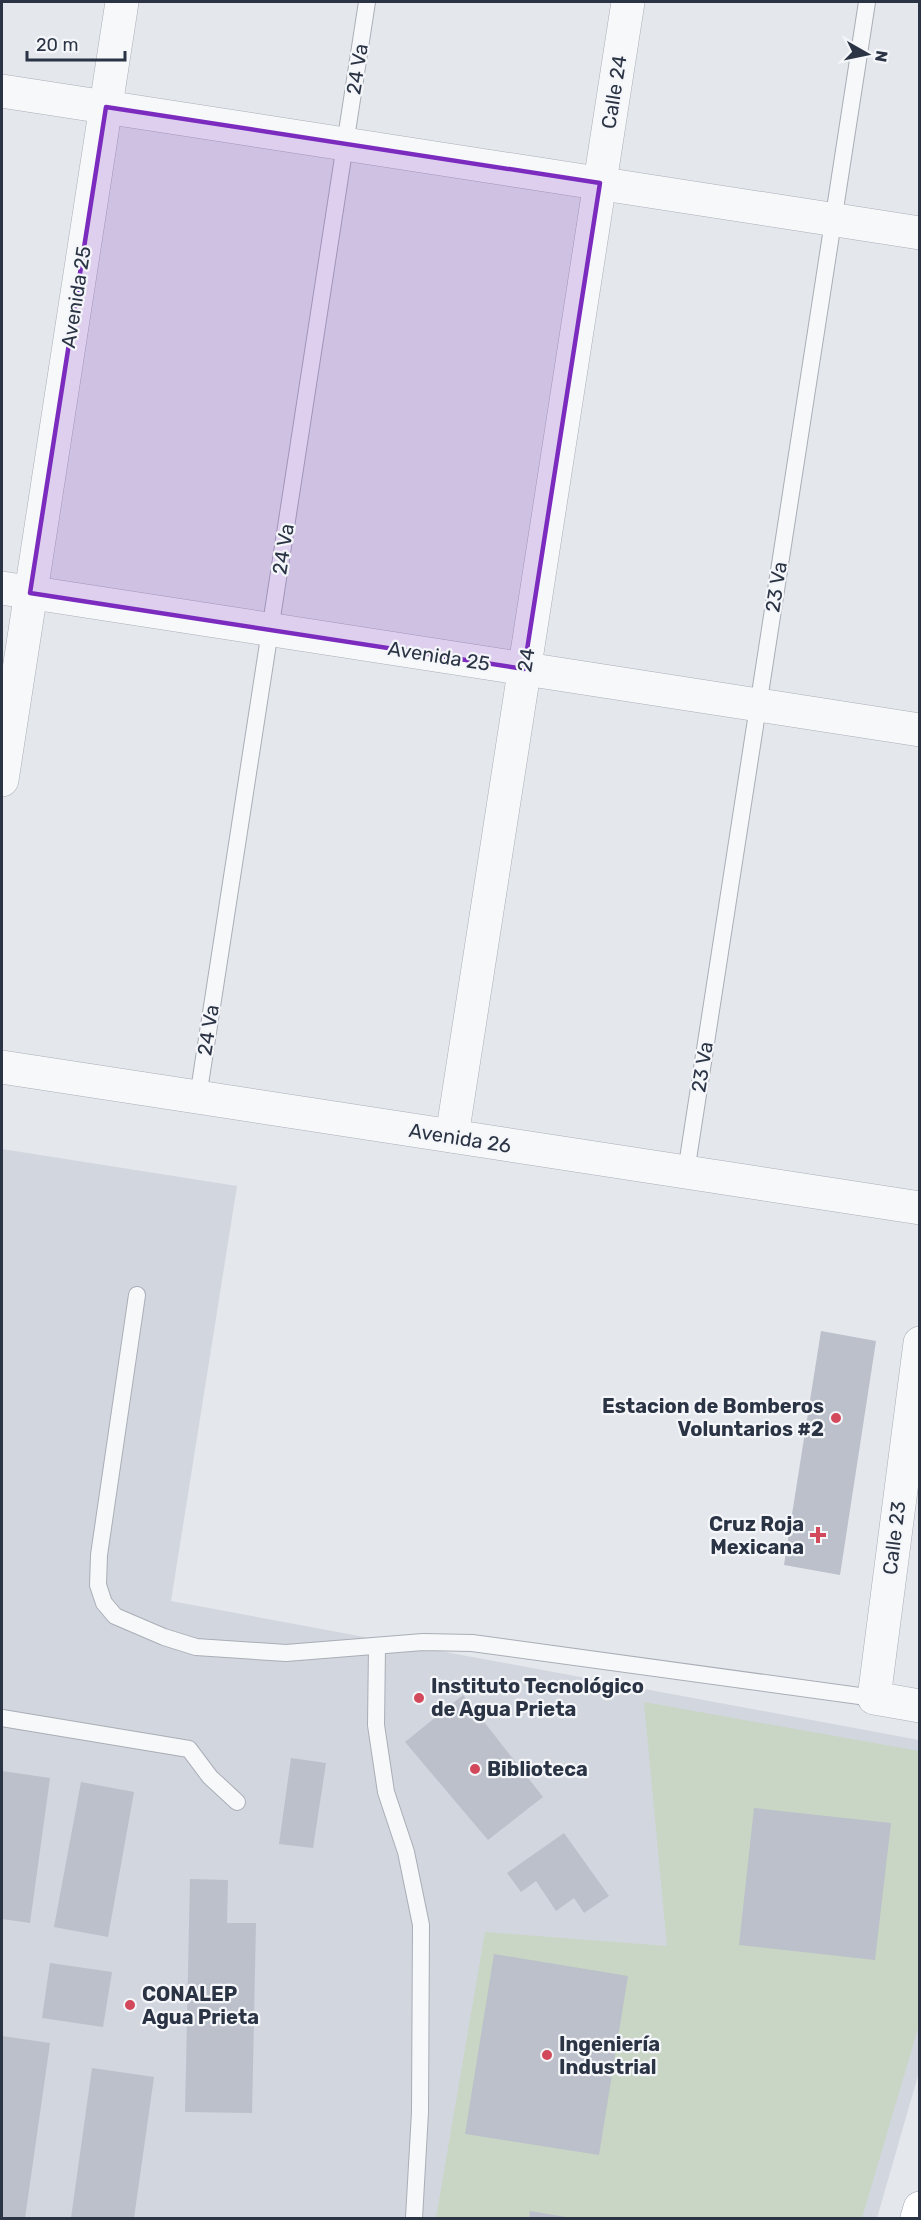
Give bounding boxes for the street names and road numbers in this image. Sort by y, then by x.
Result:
street label: 24 Va [341,42,373,96]
street label: Calle 24 [596,54,632,130]
street label: Avenida 25 [56,244,96,350]
street label: 24 Va [267,522,299,576]
street label: 23 Va [760,560,792,614]
street label: Avenida 25 [386,636,492,676]
street label: 24 [512,646,540,674]
street label: 24 Va [192,1003,224,1057]
street label: 23 Va [686,1040,718,1094]
street label: Avenida 26 [407,1118,513,1158]
street label: Calle 23 [878,1500,910,1576]

